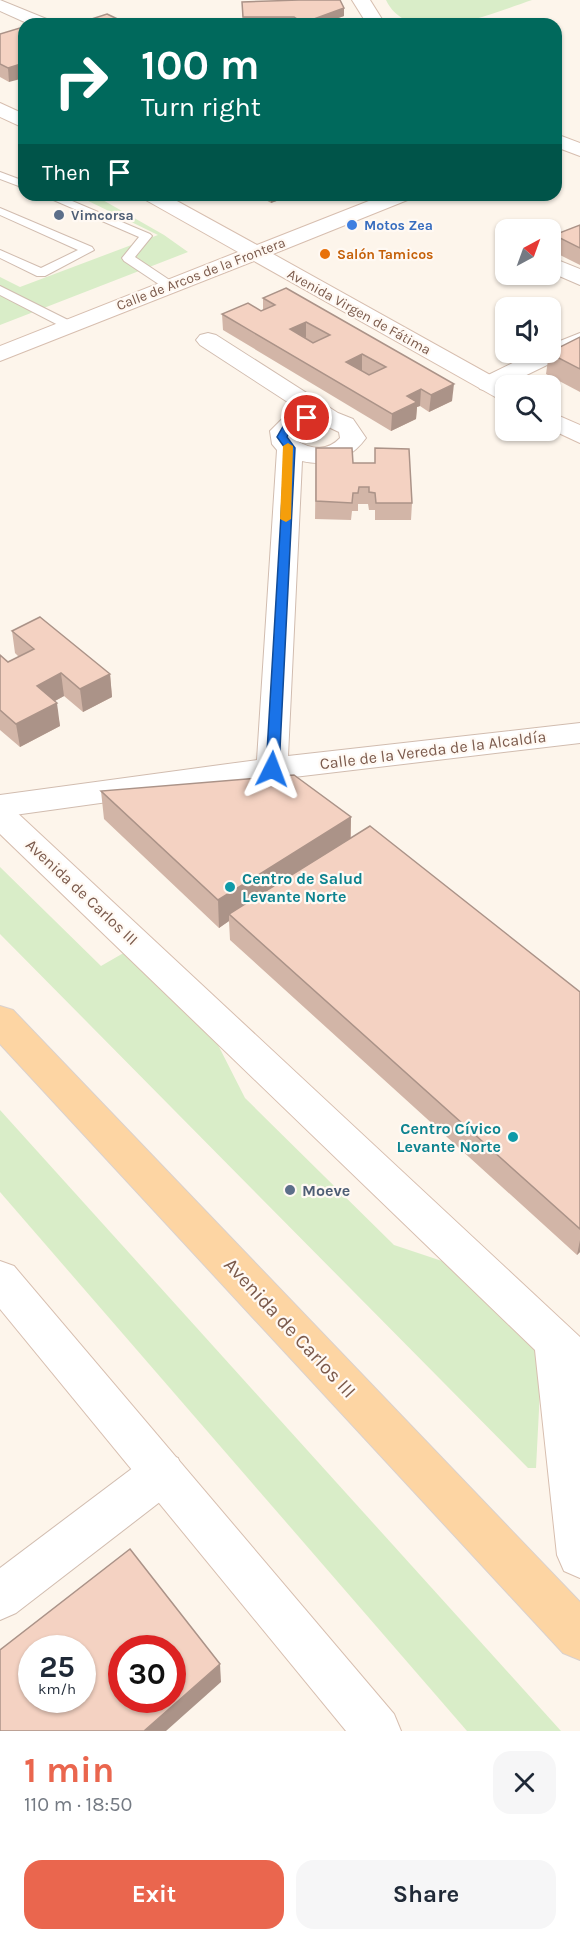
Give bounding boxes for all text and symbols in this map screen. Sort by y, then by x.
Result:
text: 100 m [141,40,260,90]
icon: right [42,42,120,120]
text: Turn right [141,91,261,123]
icon: arrive [103,156,136,189]
text: Then [42,160,91,186]
place label: Vimcorsa [71,207,134,224]
marker: Vimcorsa [52,208,66,222]
place label: Motos Zea [364,217,433,234]
marker: Motos Zea [345,218,359,232]
north arrow [495,219,561,285]
map controls [495,219,561,441]
street label: Calle de Arcos de la Frontera [114,234,288,314]
place label: Salón Tamicos [337,246,433,263]
marker: Salón Tamicos [318,247,332,261]
street label: Avenida Virgen de Fátima [284,265,434,359]
button: sound [495,297,561,363]
button: search [495,375,561,441]
pin [281,392,332,443]
icon: arrive [290,401,323,434]
street label: Calle de la Vereda de la Alcaldía [319,727,547,773]
position arrow [240,737,304,801]
street label: Avenida de Carlos III [22,835,142,949]
place label: Centro de Salud Levante Norte [242,869,363,906]
marker: Centro de Salud Levante Norte [223,880,237,894]
place label: Centro Cívico Levante Norte [397,1119,501,1156]
marker: Centro Cívico Levante Norte [506,1130,520,1144]
place label: Moeve [302,1181,350,1200]
marker: Moeve [283,1183,297,1197]
street label: Avenida de Carlos III [219,1253,361,1403]
speed limit sign: 30 [108,1635,186,1713]
text: 25 [39,1649,75,1685]
text: km/h [38,1680,76,1698]
text: 1 min [24,1749,114,1791]
button: close [493,1751,556,1814]
text: 110 m · 18:50 [24,1793,132,1816]
button: Exit [24,1860,284,1929]
button: Share [296,1860,556,1929]

